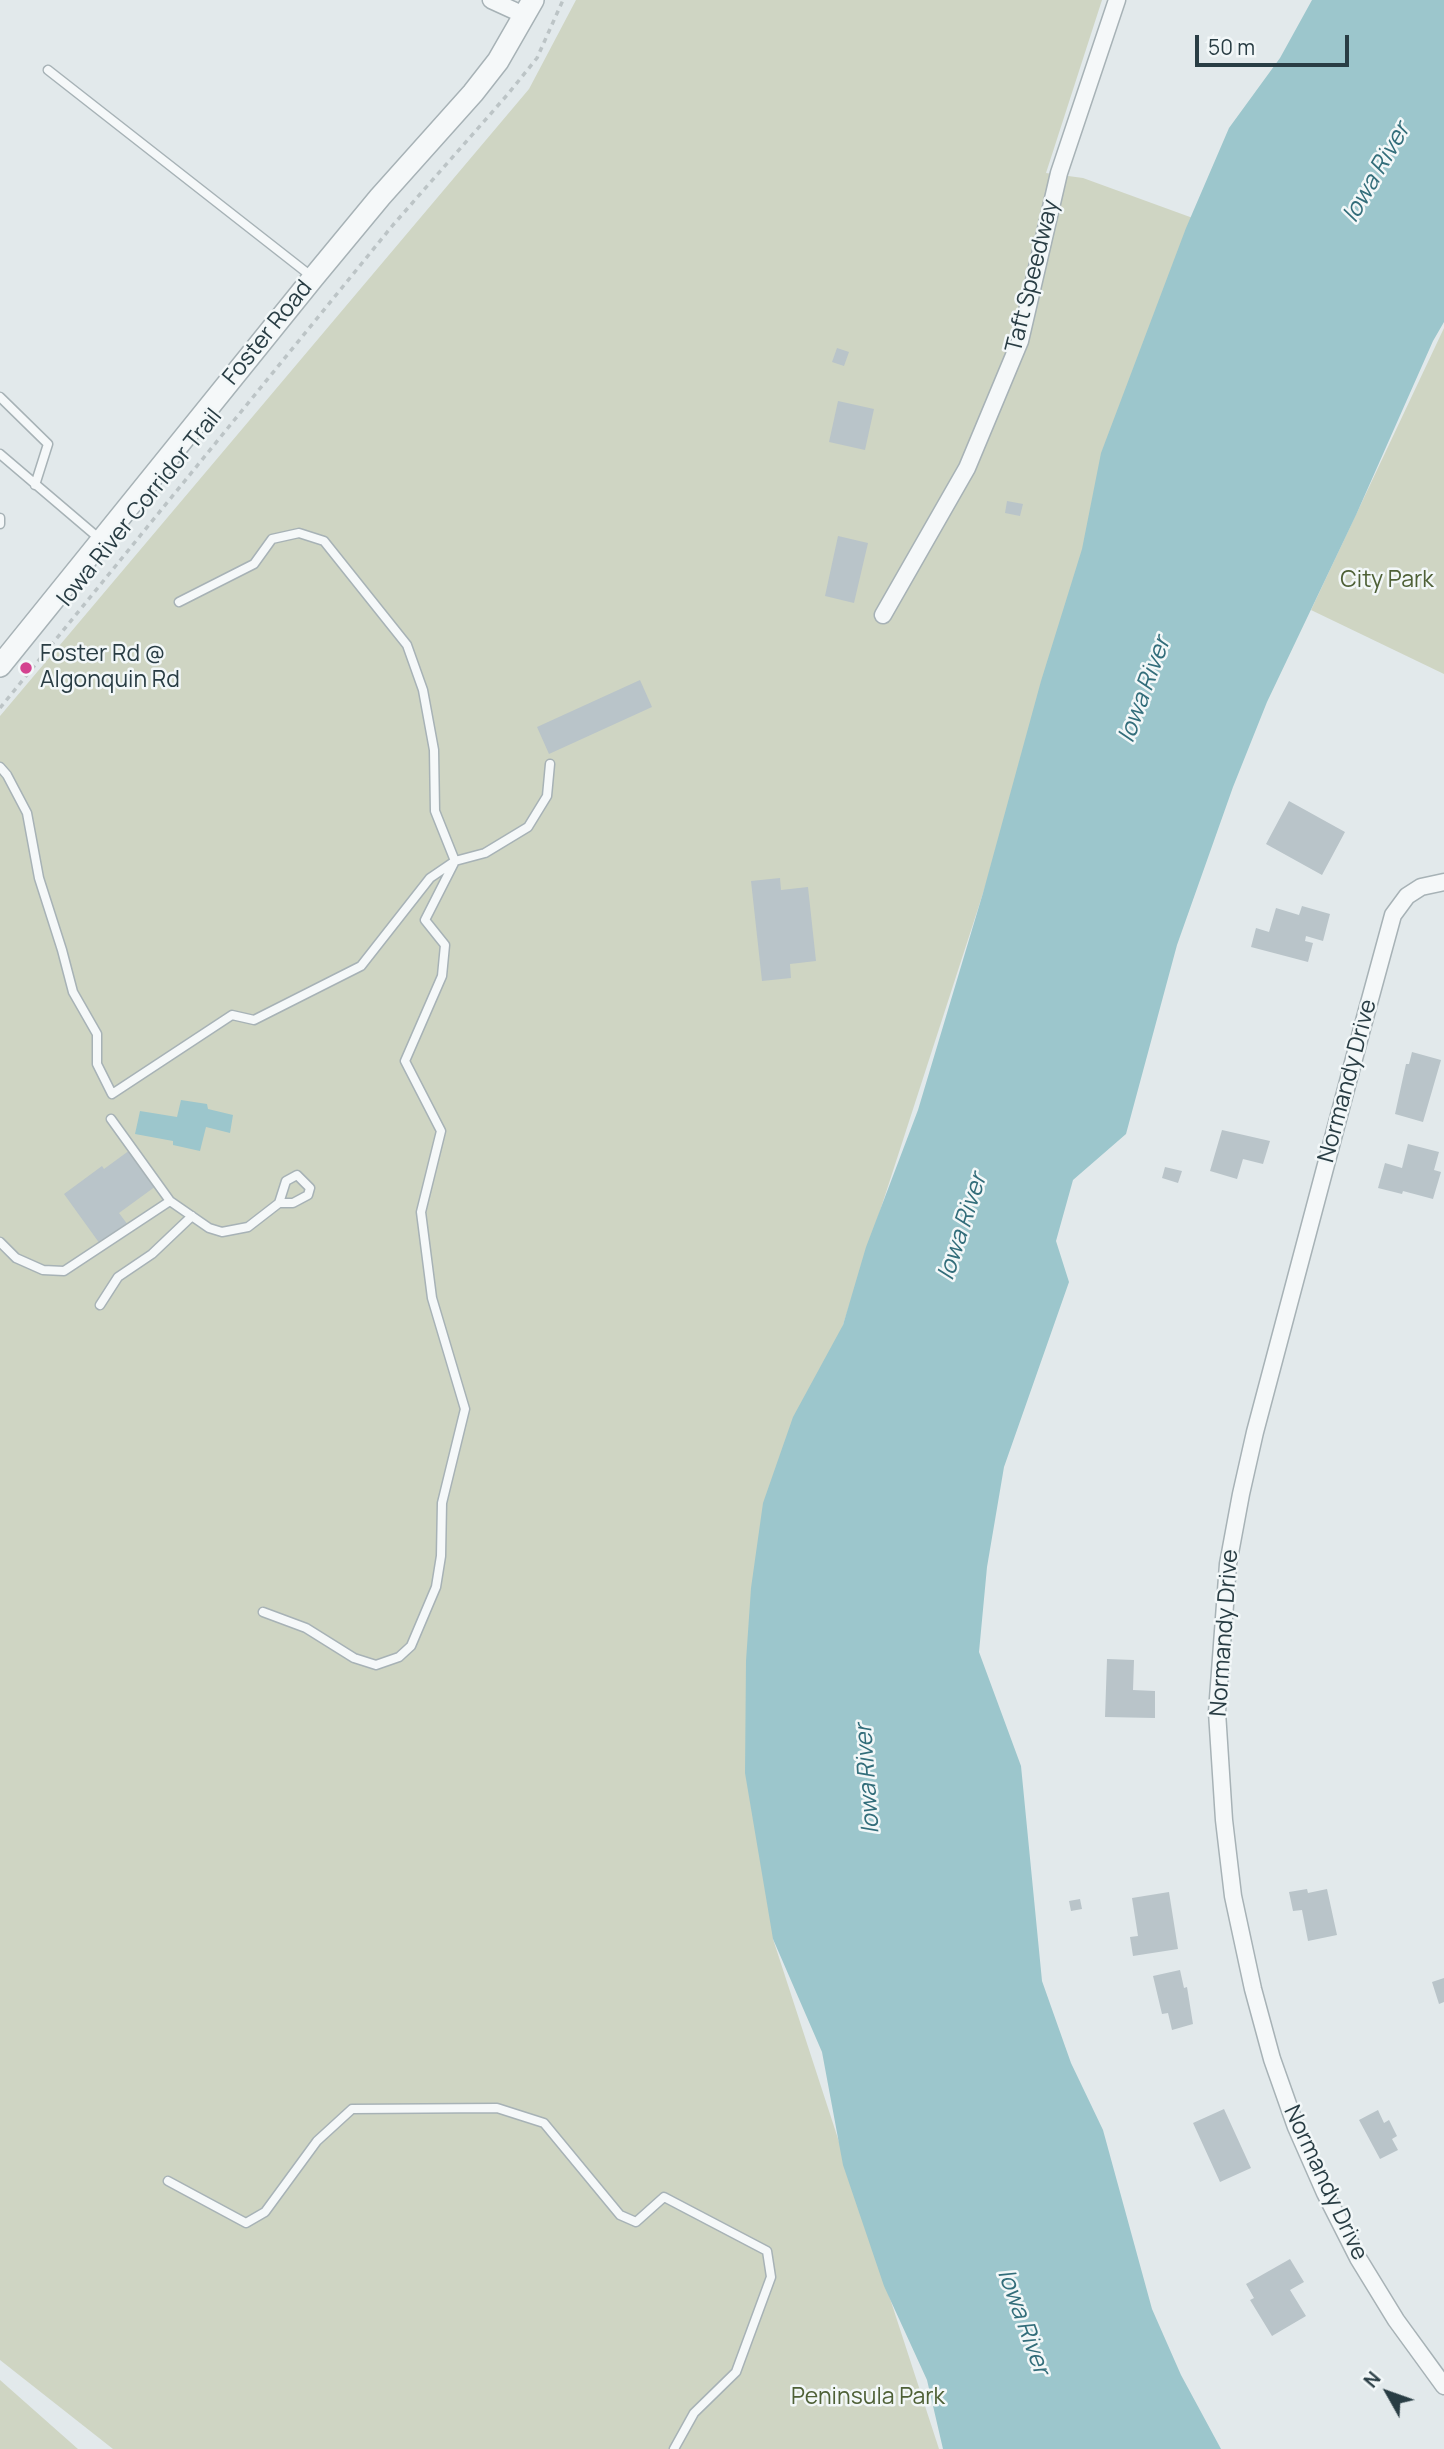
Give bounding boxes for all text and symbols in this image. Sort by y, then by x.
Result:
scale bar [1199,21,1353,65]
text: 50 m [1208,33,1255,61]
water label: Iowa River [1337,118,1417,228]
street label: Taft Speedway [1001,197,1065,355]
street label: Foster Road [218,275,318,391]
street label: Iowa River Corridor Trail [52,404,228,612]
park label: City Park [1340,567,1434,595]
water label: Iowa River [1113,633,1177,747]
place label: Foster Rd @ Algonquin Rd [40,641,180,695]
marker: Foster Rd @ Algonquin Rd [18,660,34,676]
street label: Normandy Drive [1313,996,1383,1166]
water label: Iowa River [932,1170,994,1284]
street label: Normandy Drive [1205,1548,1245,1718]
water label: Iowa River [850,1723,886,1835]
street label: Normandy Drive [1277,2101,1373,2265]
water label: Iowa River [991,2265,1055,2379]
north arrow [1353,2358,1423,2428]
text: N [1358,2366,1386,2393]
park label: Peninsula Park [791,2384,945,2412]

